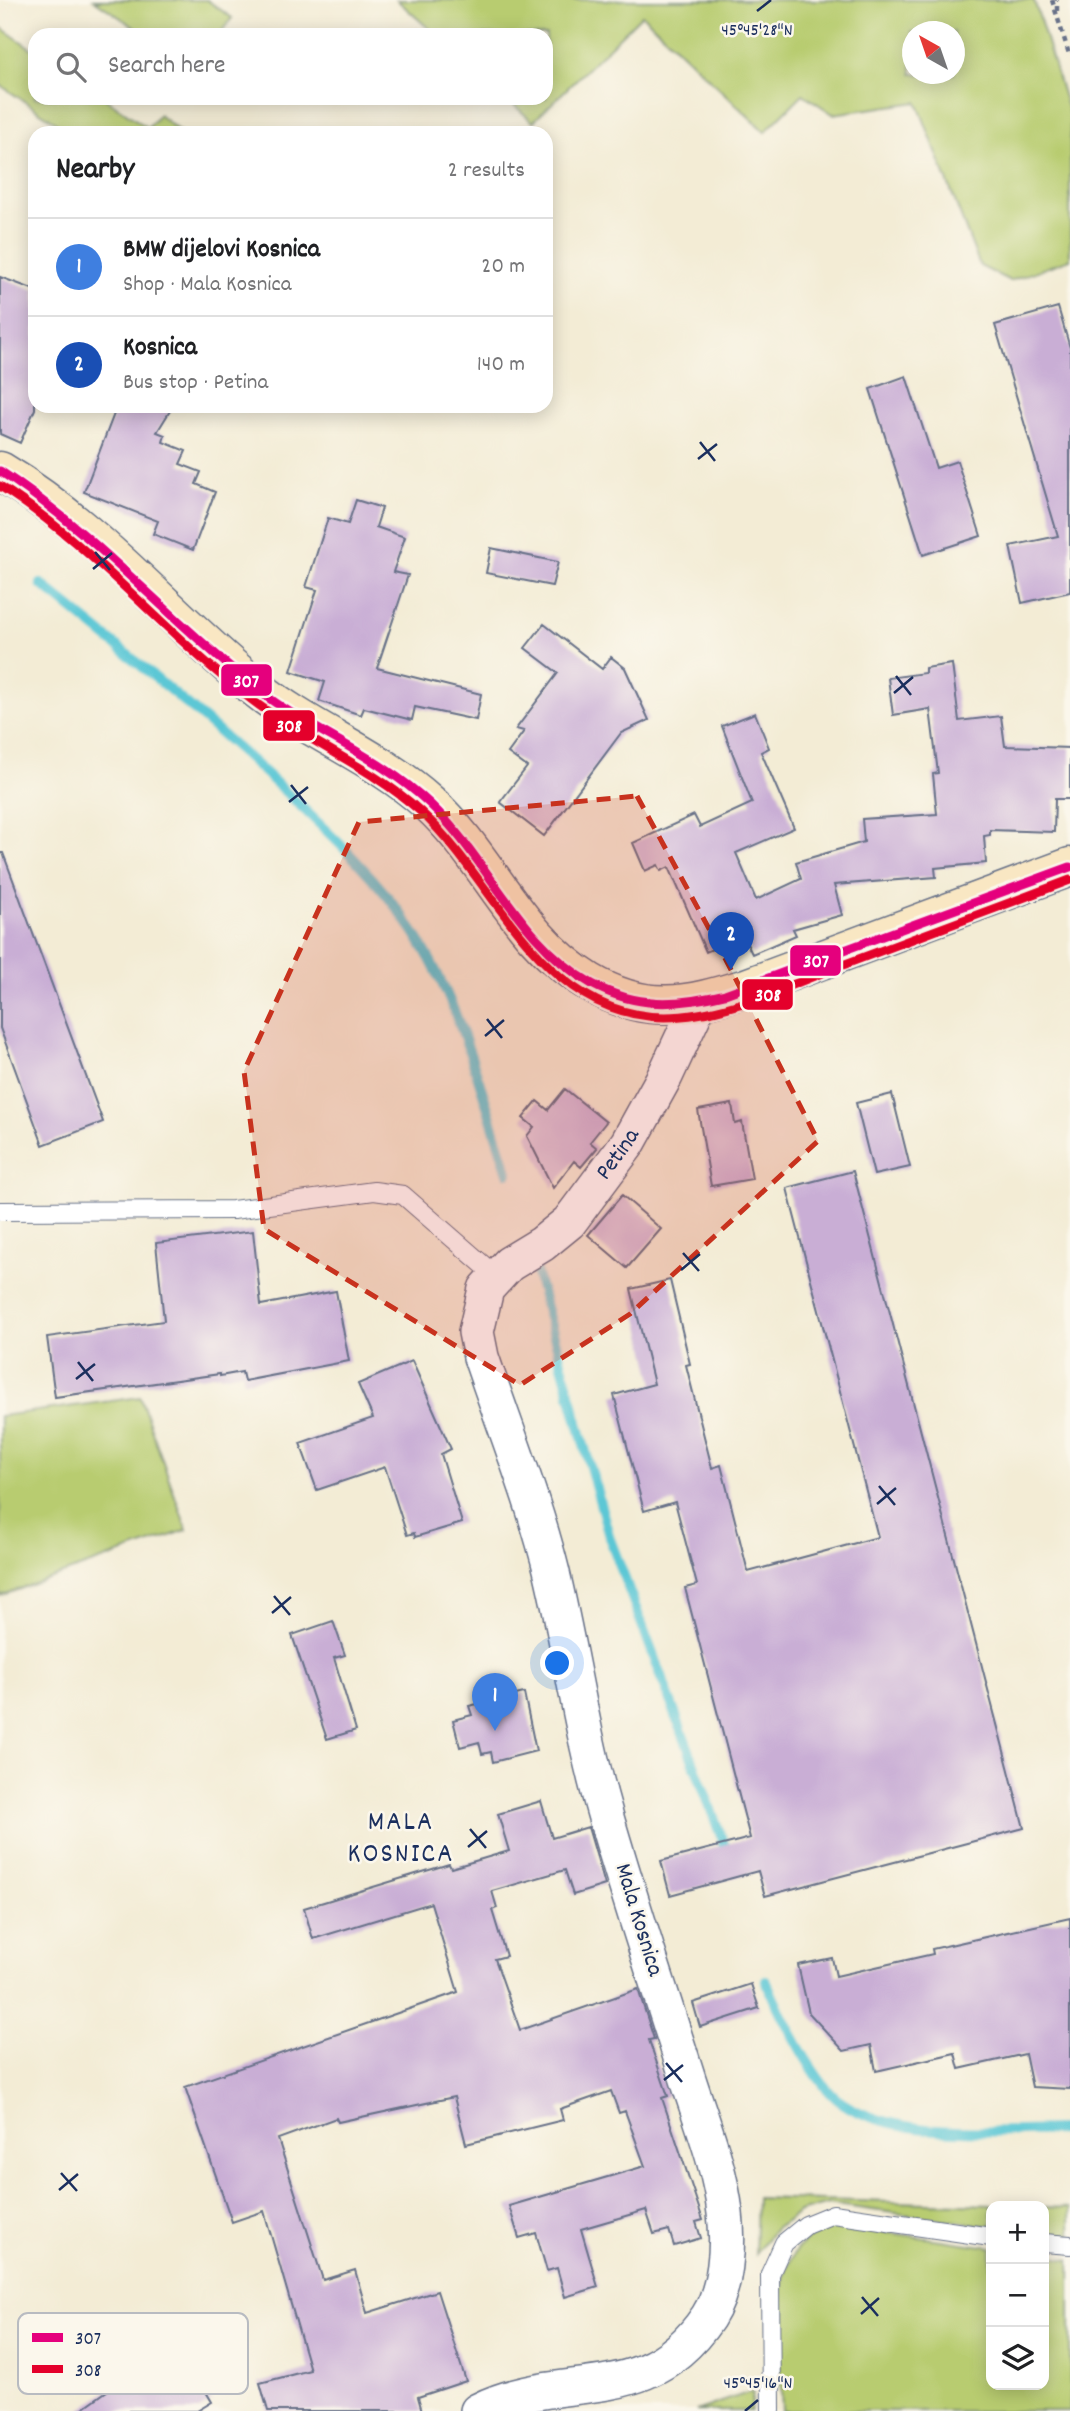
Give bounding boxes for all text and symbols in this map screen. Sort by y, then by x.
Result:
text: 45°45'28"N [721,19,793,44]
north arrow [902,21,965,84]
search box [28,28,553,105]
icon: search [52,48,90,86]
text: Search here [108,48,226,85]
text: Nearby [56,150,134,193]
text: 2 results [448,155,525,188]
text: BMW dijelovi Kosnica [123,232,320,269]
text: 1 [76,251,82,284]
text: 20 m [481,251,525,284]
text: Shop · Mala Kosnica [123,269,292,302]
text: Kosnica [123,330,197,367]
text: 2 [74,349,84,382]
text: 140 m [477,349,525,382]
text: Bus stop · Petina [123,367,268,400]
line badge: 307 [220,663,273,697]
text: 307 [233,670,259,697]
line badge: 308 [262,709,316,742]
text: 308 [276,715,303,742]
pin: 2 [708,912,754,970]
line badge: 307 [789,944,842,977]
text: 307 [803,950,829,977]
line badge: 308 [741,978,794,1011]
text: 308 [755,984,782,1011]
street label: Petina [588,1122,650,1188]
your location [540,1646,574,1680]
pin: 1 [472,1673,518,1731]
district label: MALA KOSNICA [348,1804,455,1876]
street label: Mala Kosnica [605,1860,671,1981]
map controls [986,2201,1049,2390]
button: + [986,2201,1049,2264]
button: − [986,2264,1049,2327]
legend [18,2313,248,2394]
text: 307 [75,2327,101,2354]
button: layers [986,2327,1049,2390]
text: 308 [75,2359,101,2386]
text: 45°45'16"N [724,2372,793,2397]

